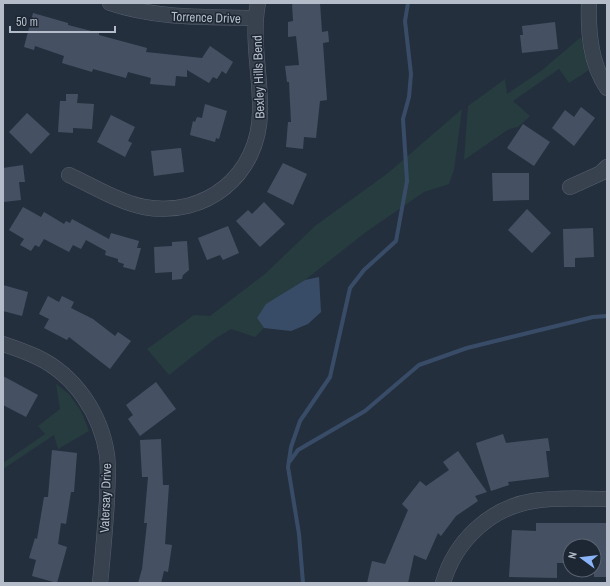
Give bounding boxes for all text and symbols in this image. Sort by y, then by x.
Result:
scale bar [10,8,115,34]
street label: Torrence Drive [171,8,241,27]
text: 50 m [16,14,38,30]
street label: Bexley Hills Bend [249,35,268,119]
street label: Vatersay Drive [96,463,115,533]
north arrow [562,538,602,578]
text: N [565,550,580,560]

